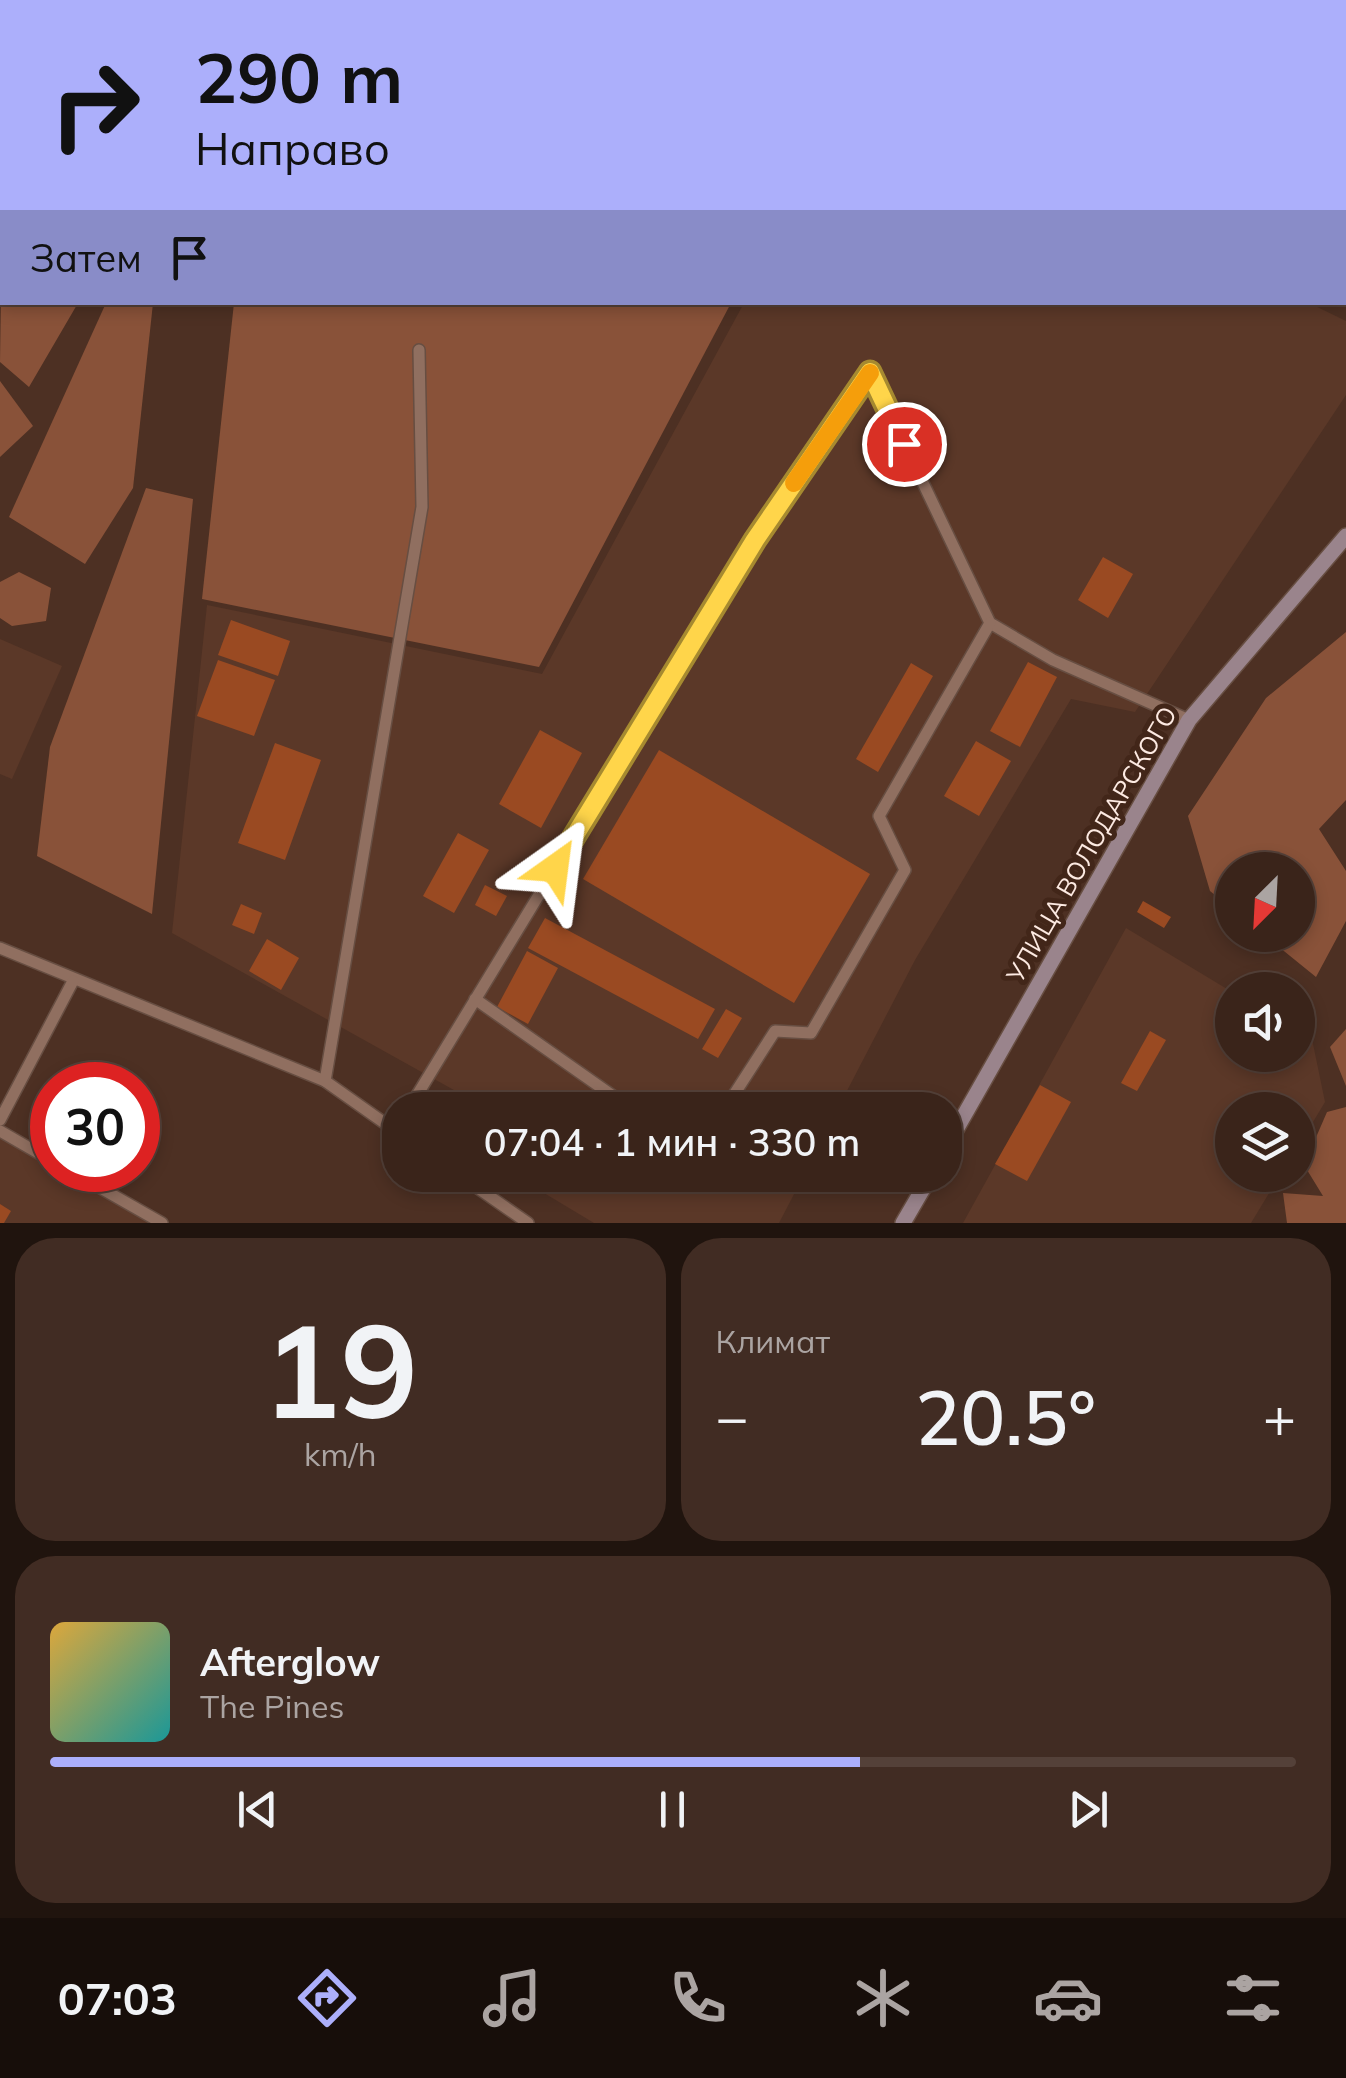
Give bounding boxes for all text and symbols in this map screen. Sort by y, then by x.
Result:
text: 290 m [195,33,403,121]
icon: right [30,40,160,170]
text: Направо [195,120,390,176]
icon: arrive [162,230,217,285]
text: Затем [30,234,142,282]
pin [862,402,947,487]
icon: arrive [877,417,932,472]
street label: УЛИЦА ВОЛОДАРСКОГО [999,700,1183,988]
position arrow [503,816,607,920]
north arrow [1215,852,1315,952]
map controls [1215,852,1315,1192]
button: sound [1215,972,1315,1072]
speed limit sign: 30 [30,1062,160,1192]
button: layers [1215,1092,1315,1192]
text: 07:04 · 1 мин · 330 m [484,1118,860,1166]
text: 19 [262,1287,418,1451]
text: Климат [716,1321,830,1361]
text: 20.5° [915,1370,1096,1464]
text: − [716,1382,749,1451]
text: + [1263,1382,1296,1451]
text: km/h [304,1434,376,1474]
text: Afterglow [200,1638,380,1686]
text: The Pines [200,1686,344,1726]
icon: previous [230,1782,285,1837]
icon: pause [645,1782,700,1837]
icon: next [1061,1782,1116,1837]
icon: directions [292,1963,362,2033]
icon: music [477,1963,547,2033]
icon: phone [663,1963,733,2033]
icon: climate [848,1963,918,2033]
icon: car [1033,1963,1103,2033]
icon: filters [1218,1963,1288,2033]
text: 07:03 [58,1970,177,2026]

